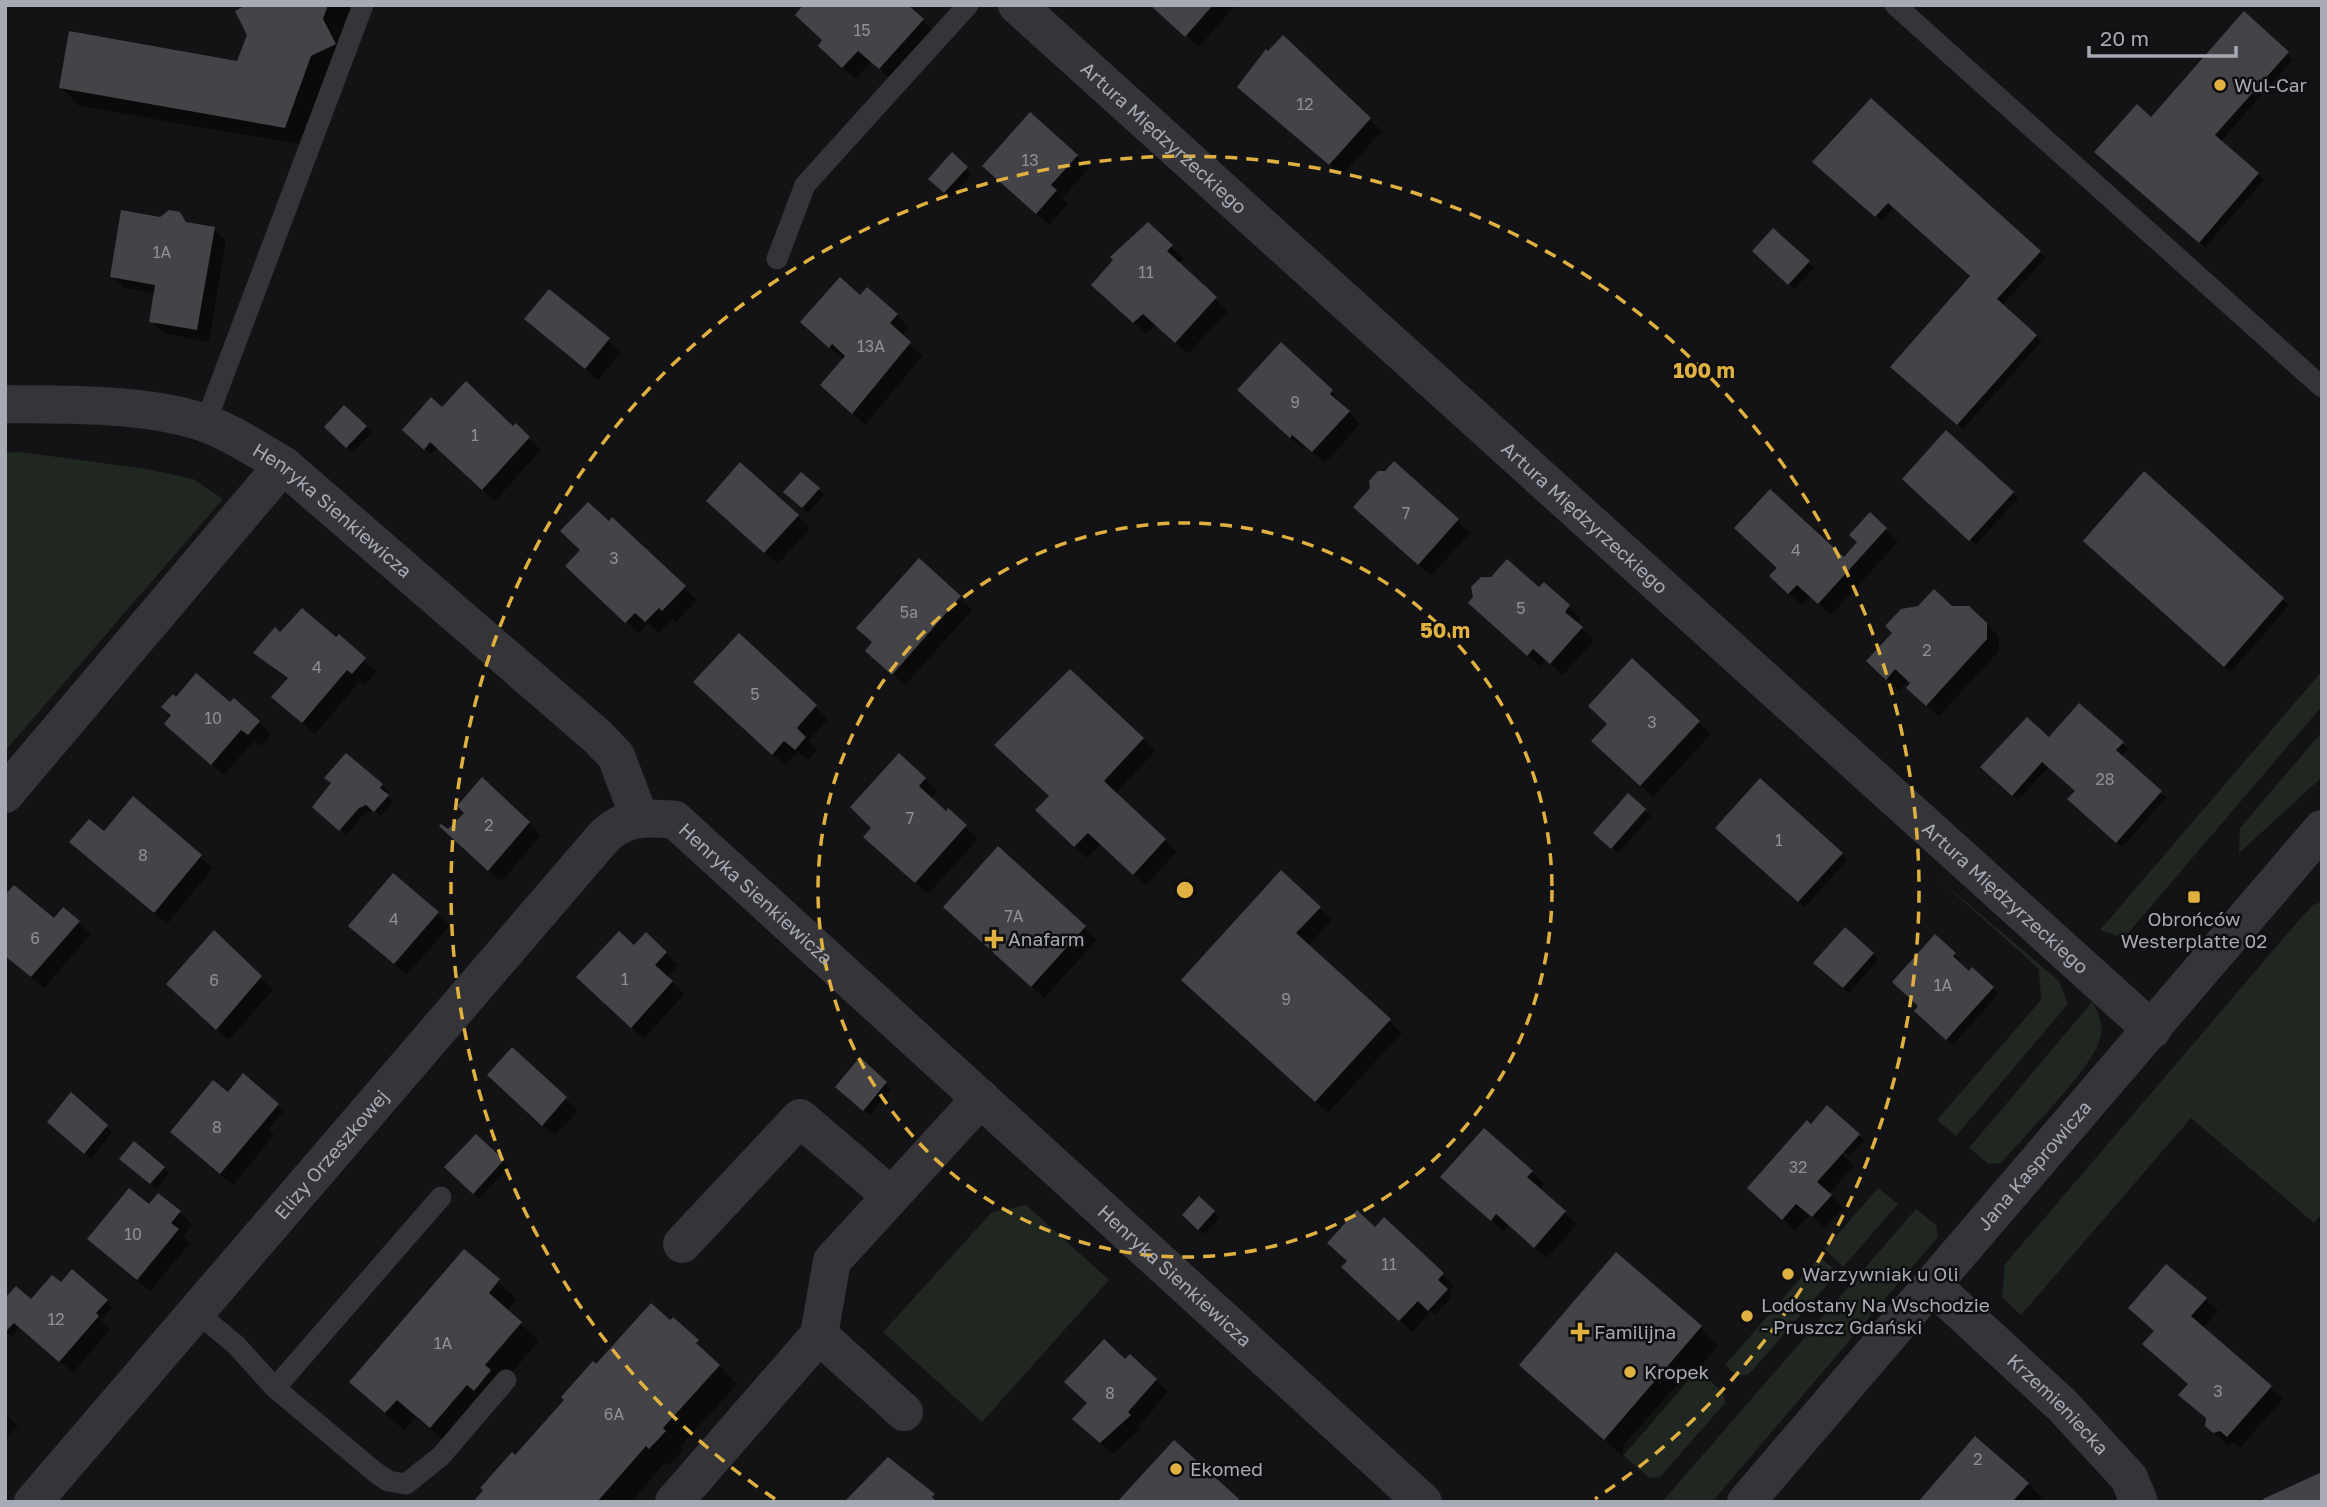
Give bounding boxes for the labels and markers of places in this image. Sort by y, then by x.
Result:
place label: Wul-Car [2234,73,2308,96]
marker: Wul-Car [2212,77,2228,93]
centre of rings [1173,878,1197,902]
marker: Obrońców Westerplatte 02 [2186,889,2202,905]
place label: Obrońców Westerplatte 02 [2121,907,2267,952]
place label: Anafarm [1008,927,1085,950]
marker: Anafarm [986,931,1002,947]
place label: Warzywniak u Oli [1802,1262,1959,1285]
marker: Warzywniak u Oli [1780,1266,1796,1282]
place label: Lodostany Na Wschodzie - Pruszcz Gdański [1761,1293,1990,1338]
marker: Lodostany Na Wschodzie - Pruszcz Gdański [1739,1308,1755,1324]
place label: Familijna [1594,1320,1676,1343]
marker: Familijna [1572,1324,1588,1340]
place label: Kropek [1644,1360,1709,1383]
marker: Kropek [1622,1364,1638,1380]
place label: Ekomed [1190,1457,1263,1480]
marker: Ekomed [1168,1461,1184,1477]

